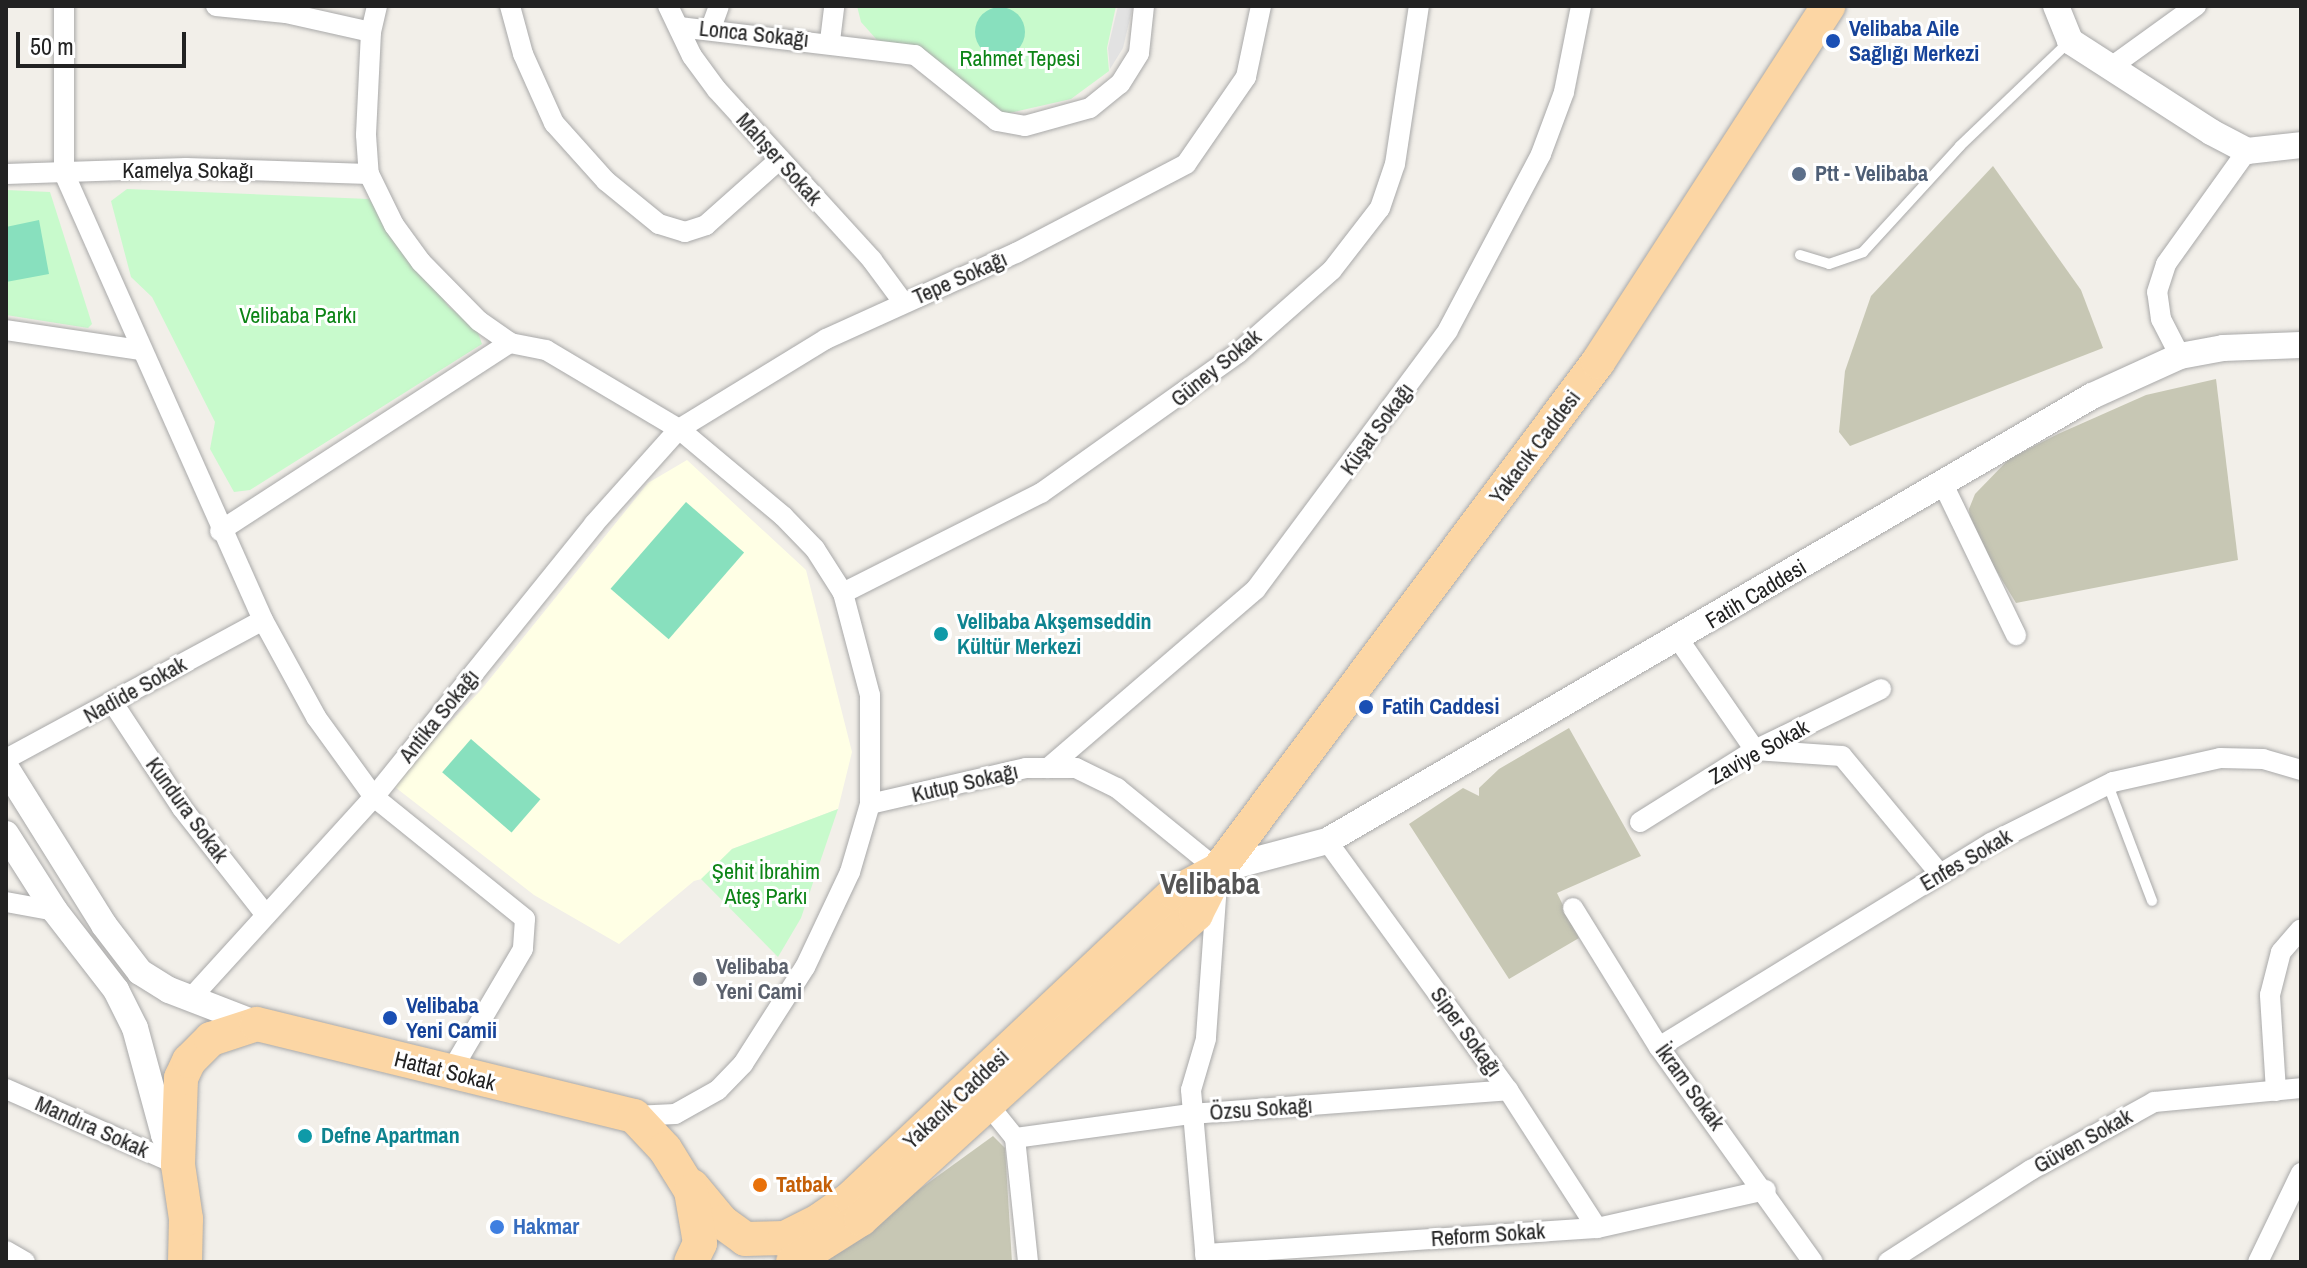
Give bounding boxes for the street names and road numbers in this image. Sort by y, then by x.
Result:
street label: Lonca Sokağı [698,15,810,53]
street label: Mahşer Sokak [731,107,827,211]
street label: Kamelya Sokağı [122,158,254,184]
street label: Tepe Sokağı [909,246,1011,310]
street label: Güney Sokak [1166,324,1266,412]
street label: Küşat Sokağı [1335,378,1419,480]
street label: Yakacık Caddesi [1484,385,1586,509]
street label: Fatih Caddesi [1701,554,1811,634]
street label: Nadide Sokak [79,651,191,729]
street label: Antika Sokağı [393,664,485,768]
street label: Zaviye Sokak [1705,714,1813,790]
street label: Kundura Sokak [140,752,234,868]
street label: Kutup Sokağı [909,758,1021,808]
street label: Enfes Sokak [1916,823,2016,897]
street label: Siper Sokağı [1425,982,1507,1082]
street label: İkram Sokak [1650,1039,1730,1135]
street label: Yakacık Caddesi [898,1043,1014,1155]
street label: Hattat Sokak [392,1046,498,1096]
street label: Mandıra Sokak [31,1090,153,1164]
street label: Özsu Sokağı [1209,1092,1313,1126]
street label: Güven Sokak [2029,1103,2137,1179]
street label: Reform Sokak [1430,1218,1546,1252]

